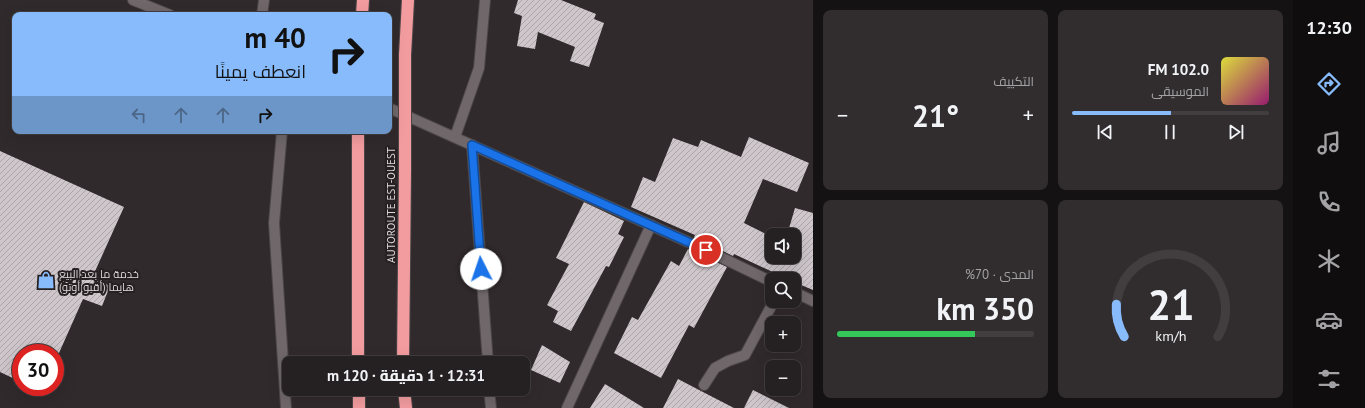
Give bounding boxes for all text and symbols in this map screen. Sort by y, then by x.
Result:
text: 12:30 [1306,16,1352,39]
text: 40 m [245,19,306,56]
icon: right [320,28,372,80]
text: انعطف يمينًا [215,60,306,83]
text: 102.0 FM [1148,60,1209,79]
icon: directions [1315,70,1343,98]
text: التكييف [993,73,1034,90]
text: الموسيقى [1151,83,1209,100]
text: 21° [912,96,959,135]
text: − [837,101,848,129]
text: + [1023,101,1034,129]
icon: left [128,104,150,126]
icon: ahead [170,104,192,126]
icon: ahead [212,104,234,126]
icon: right [254,104,276,126]
icon: previous [1094,121,1116,143]
icon: pause [1159,121,1181,143]
icon: next [1225,121,1247,143]
icon: music [1315,129,1343,157]
street label: AUTOROUTE EST-OUEST [384,147,398,263]
icon: phone [1315,188,1343,216]
map controls [765,228,801,396]
button: sound [765,228,801,264]
pin [689,233,723,267]
icon: arrive [695,239,717,261]
icon: climate [1315,247,1343,275]
position arrow [460,248,502,290]
text: المدى · 70% [965,266,1034,283]
place label: خدمة ما بعد البيع هايما (أقبو أوتو) [59,267,139,294]
shop icon: خدمة ما بعد البيع هايما (أقبو أوتو) [36,270,56,290]
button: search [765,272,801,308]
text: 21 [1147,278,1194,331]
text: 350 km [936,289,1034,328]
icon: car [1315,306,1343,334]
button: + [765,316,801,352]
text: km/h [1155,326,1186,345]
speed limit sign: 30 [12,344,64,396]
button: − [765,360,801,396]
icon: filters [1315,365,1343,393]
text: 12:31 · 1 دقيقة · 120 m [327,366,485,385]

